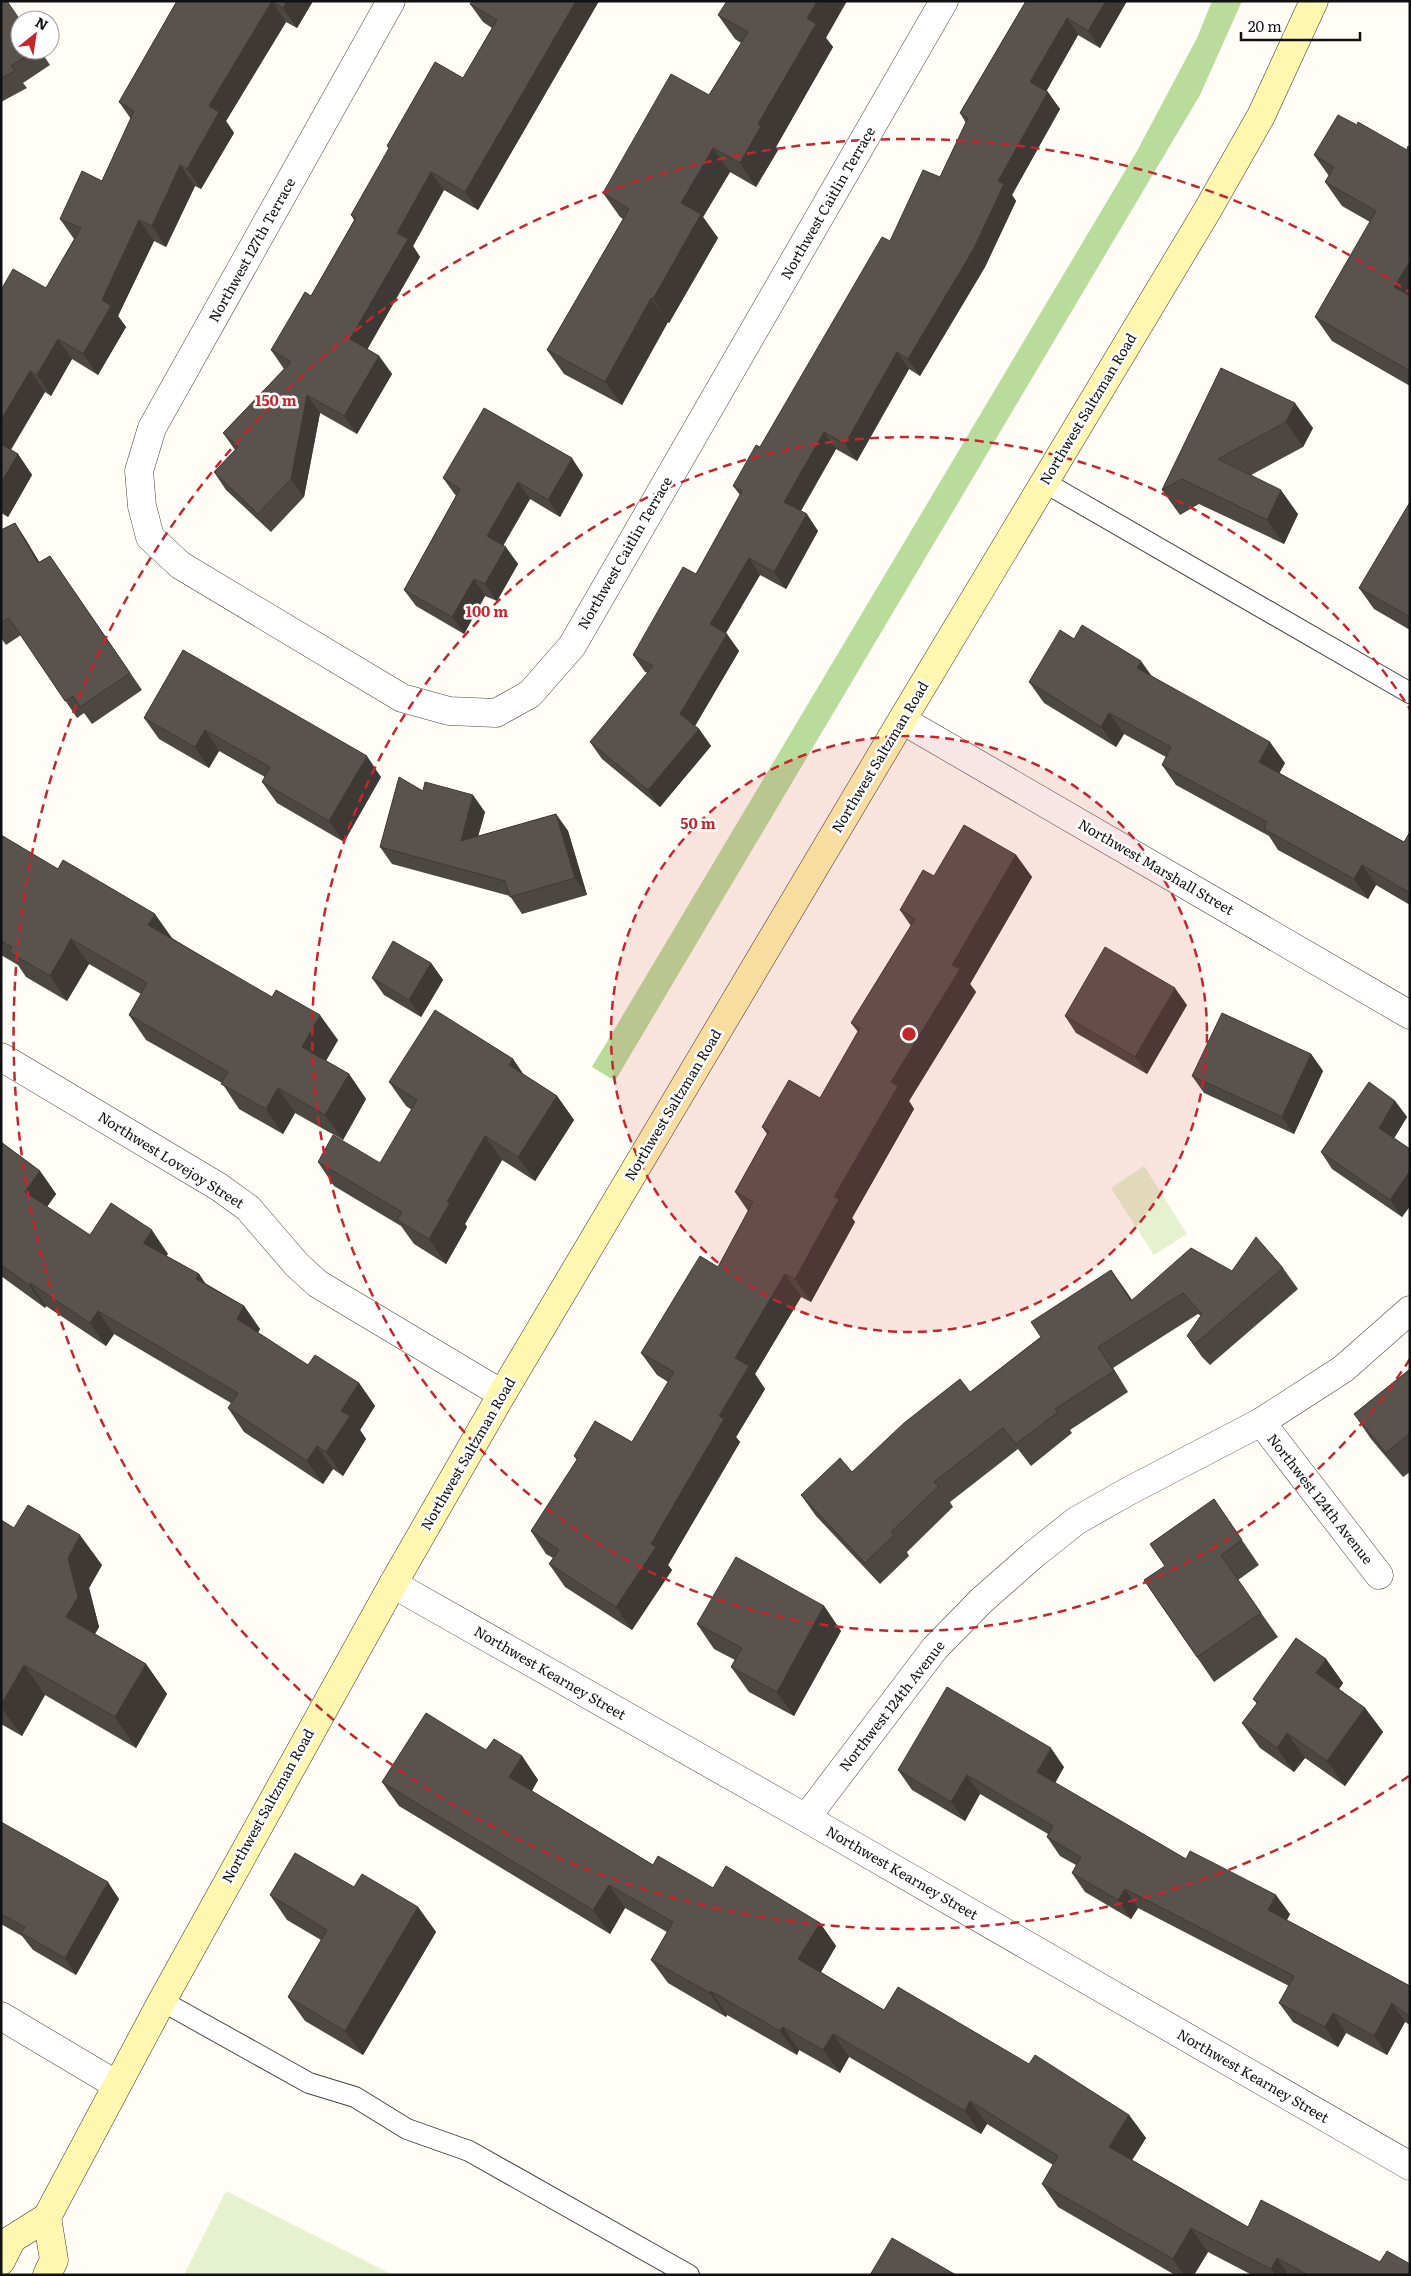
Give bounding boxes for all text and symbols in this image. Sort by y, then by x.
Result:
north arrow [10,10,60,60]
scale bar [1241,10,1360,42]
text: N [32,11,52,35]
text: 20 m [1248,14,1282,37]
street label: Northwest Caitlin Terrace [775,122,879,283]
street label: Northwest 127th Terrace [203,174,299,325]
street label: Northwest Saltzman Road [1034,329,1141,488]
text: 150 m [255,388,297,411]
street label: Northwest Caitlin Terrace [572,472,676,633]
text: 100 m [466,599,508,622]
street label: Northwest Saltzman Road [826,677,933,836]
text: 50 m [680,811,716,834]
street label: Northwest Marshall Street [1075,813,1238,919]
street label: Northwest Saltzman Road [619,1025,726,1184]
centre of rings [900,1025,918,1043]
street label: Northwest Lovejoy Street [95,1106,249,1213]
street label: Northwest Saltzman Road [415,1373,519,1534]
street label: Northwest 124th Avenue [1263,1429,1378,1568]
street label: Northwest Kearney Street [471,1620,630,1724]
street label: Northwest 124th Avenue [834,1636,949,1775]
street label: Northwest Saltzman Road [216,1724,318,1886]
street label: Northwest Kearney Street [823,1820,982,1924]
street label: Northwest Kearney Street [1174,2023,1333,2127]

